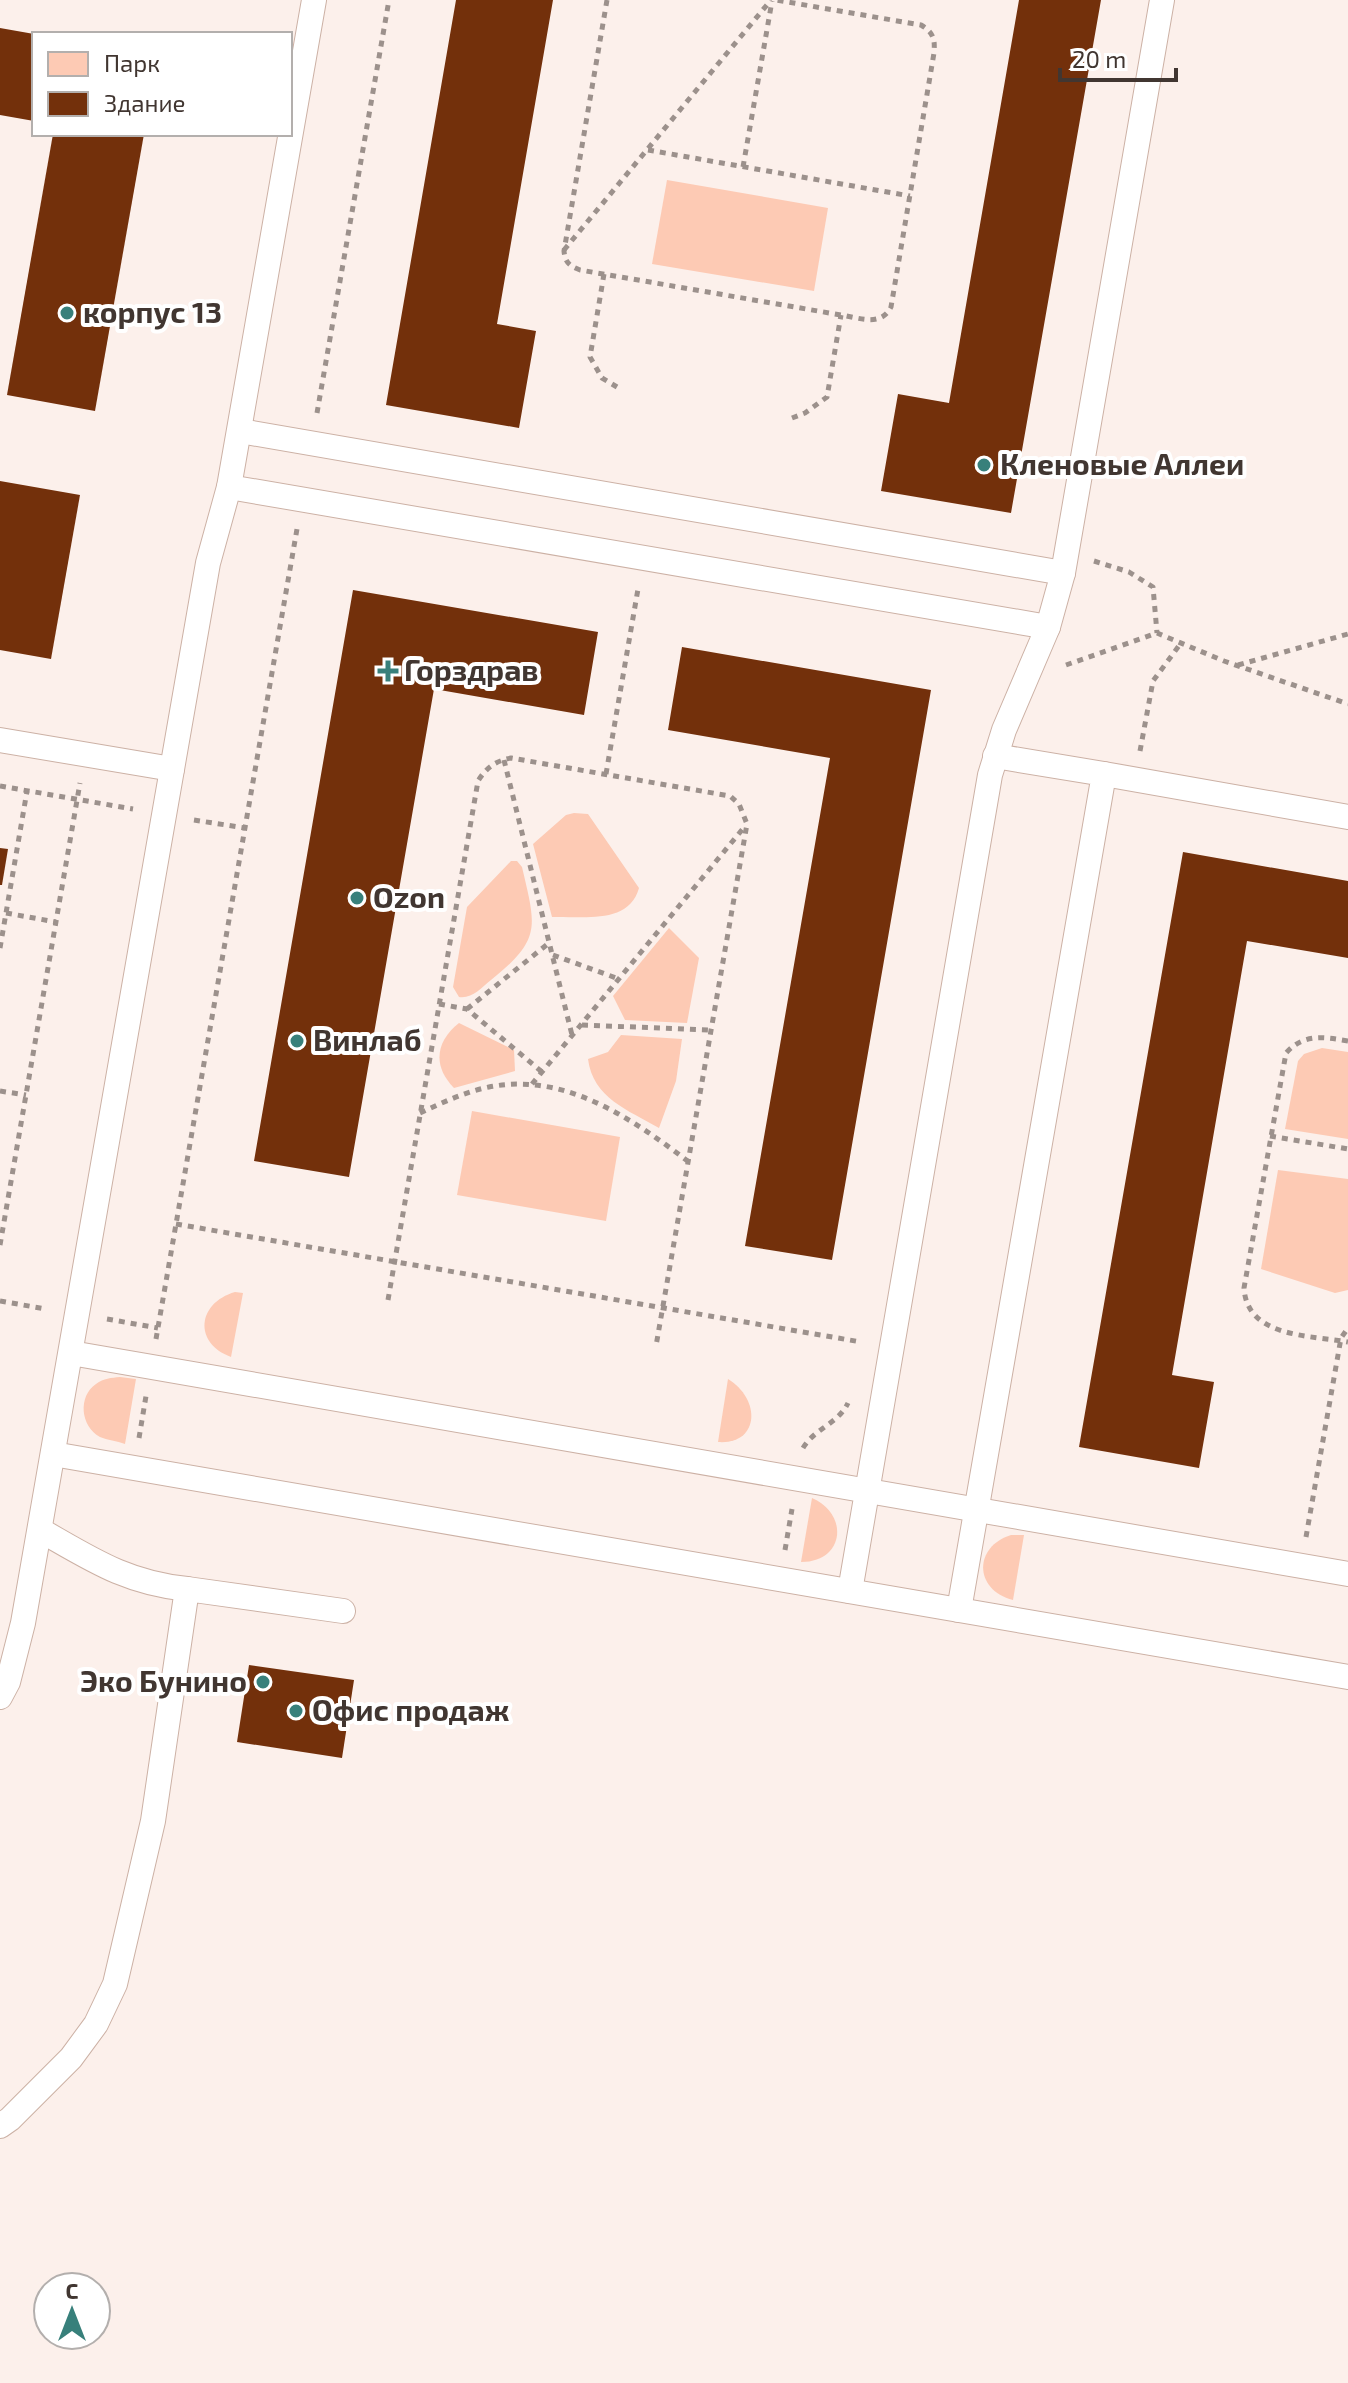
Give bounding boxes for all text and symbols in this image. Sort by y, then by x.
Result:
legend [32,32,292,136]
scale bar [1060,32,1176,82]
text: 20 m [1072,44,1126,73]
text: Парк [104,48,160,77]
text: Здание [104,88,186,117]
place label: корпус 13 [83,293,222,330]
marker: корпус 13 [58,304,76,322]
place label: Кленовые Аллеи [1000,445,1244,481]
marker: Кленовые Аллеи [975,456,993,474]
place label: Горздрав [404,651,539,687]
marker: Горздрав [379,662,397,680]
place label: Ozon [373,878,445,914]
marker: Ozon [348,889,366,907]
place label: Винлаб [313,1021,422,1057]
marker: Винлаб [288,1032,306,1050]
place label: Эко Бунино [80,1662,247,1699]
marker: Эко Бунино [254,1673,272,1691]
place label: Офис продаж [312,1691,510,1727]
marker: Офис продаж [287,1702,305,1720]
north arrow [32,2271,112,2351]
text: С [66,2277,79,2303]

